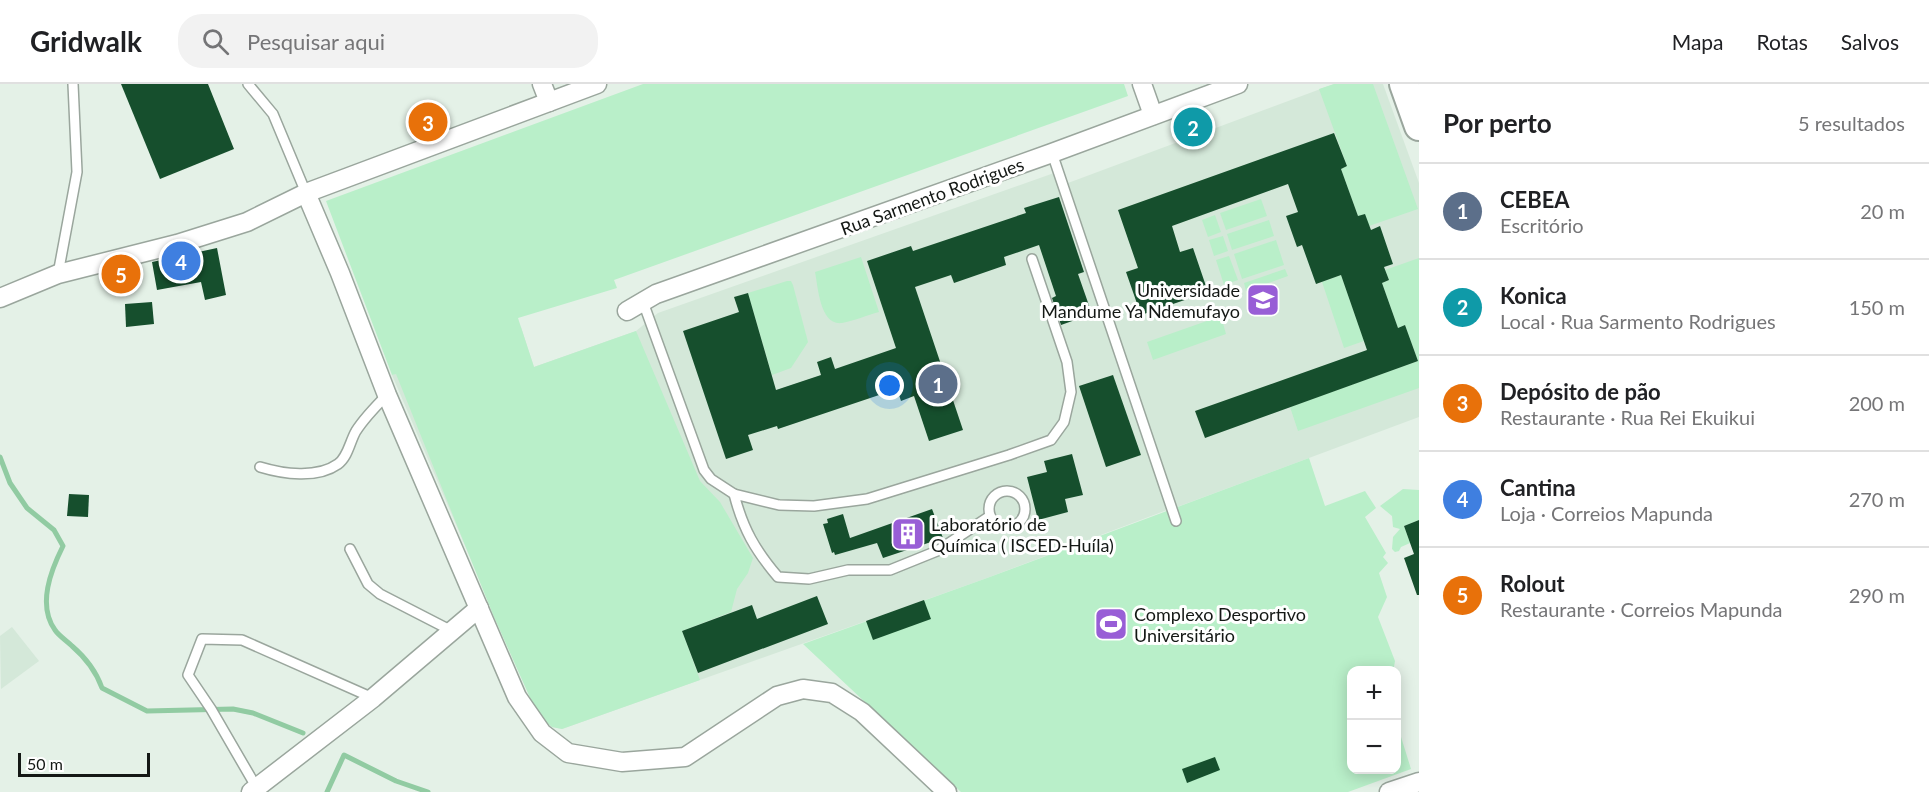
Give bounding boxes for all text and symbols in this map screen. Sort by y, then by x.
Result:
search box [178,14,598,68]
text: Gridwalk [30,24,142,58]
icon: search [199,25,232,58]
text: Pesquisar aqui [247,28,385,55]
text: Mapa [1672,29,1724,54]
text: Rotas [1757,29,1808,54]
text: Salvos [1841,29,1899,54]
pin: 3 [408,99,448,144]
pin: 2 [1174,104,1212,150]
text: Por perto [1443,107,1552,139]
text: 5 resultados [1798,111,1905,135]
street label: Rua Sarmento Rodrigues [837,152,1027,239]
text: CEBEA [1500,186,1570,213]
text: 1 [1457,199,1468,223]
text: 20 m [1860,199,1905,223]
text: Escritório [1500,213,1584,237]
pin: 4 [162,238,201,284]
pin: 5 [102,252,140,297]
place label: Universidade Mandume Ya Ndemufayo [1041,279,1240,322]
school or university icon: Universidade Mandume Ya Ndemufayo [1245,282,1281,318]
text: Konica [1500,282,1567,309]
text: 2 [1457,295,1468,319]
text: 150 m [1849,295,1905,319]
text: Local · Rua Sarmento Rodrigues [1500,309,1776,333]
pin: 1 [918,362,958,406]
your location [875,371,904,400]
text: Depósito de pão [1500,378,1661,405]
text: 3 [1457,391,1468,415]
text: 200 m [1849,391,1905,415]
text: Restaurante · Rua Rei Ekuikui [1500,405,1755,429]
text: Cantina [1500,474,1576,501]
text: 4 [1457,487,1468,511]
text: 270 m [1849,487,1905,511]
text: Loja · Correios Mapunda [1500,501,1713,525]
place label: Laboratório de Química ( ISCED-Huíla) [931,513,1114,556]
building icon: Laboratório de Química ( ISCED-Huíla) [890,516,926,552]
text: Rolout [1500,570,1565,597]
text: 5 [1457,583,1468,607]
text: 290 m [1849,583,1905,607]
text: Restaurante · Correios Mapunda [1500,597,1783,621]
place label: Complexo Desportivo Universitário [1134,603,1306,646]
sports icon: Complexo Desportivo Universitário [1093,606,1129,642]
map controls [1347,666,1401,774]
button: + [1347,666,1401,720]
button: − [1347,720,1401,774]
scale bar [18,750,150,778]
text: 50 m [27,754,63,773]

